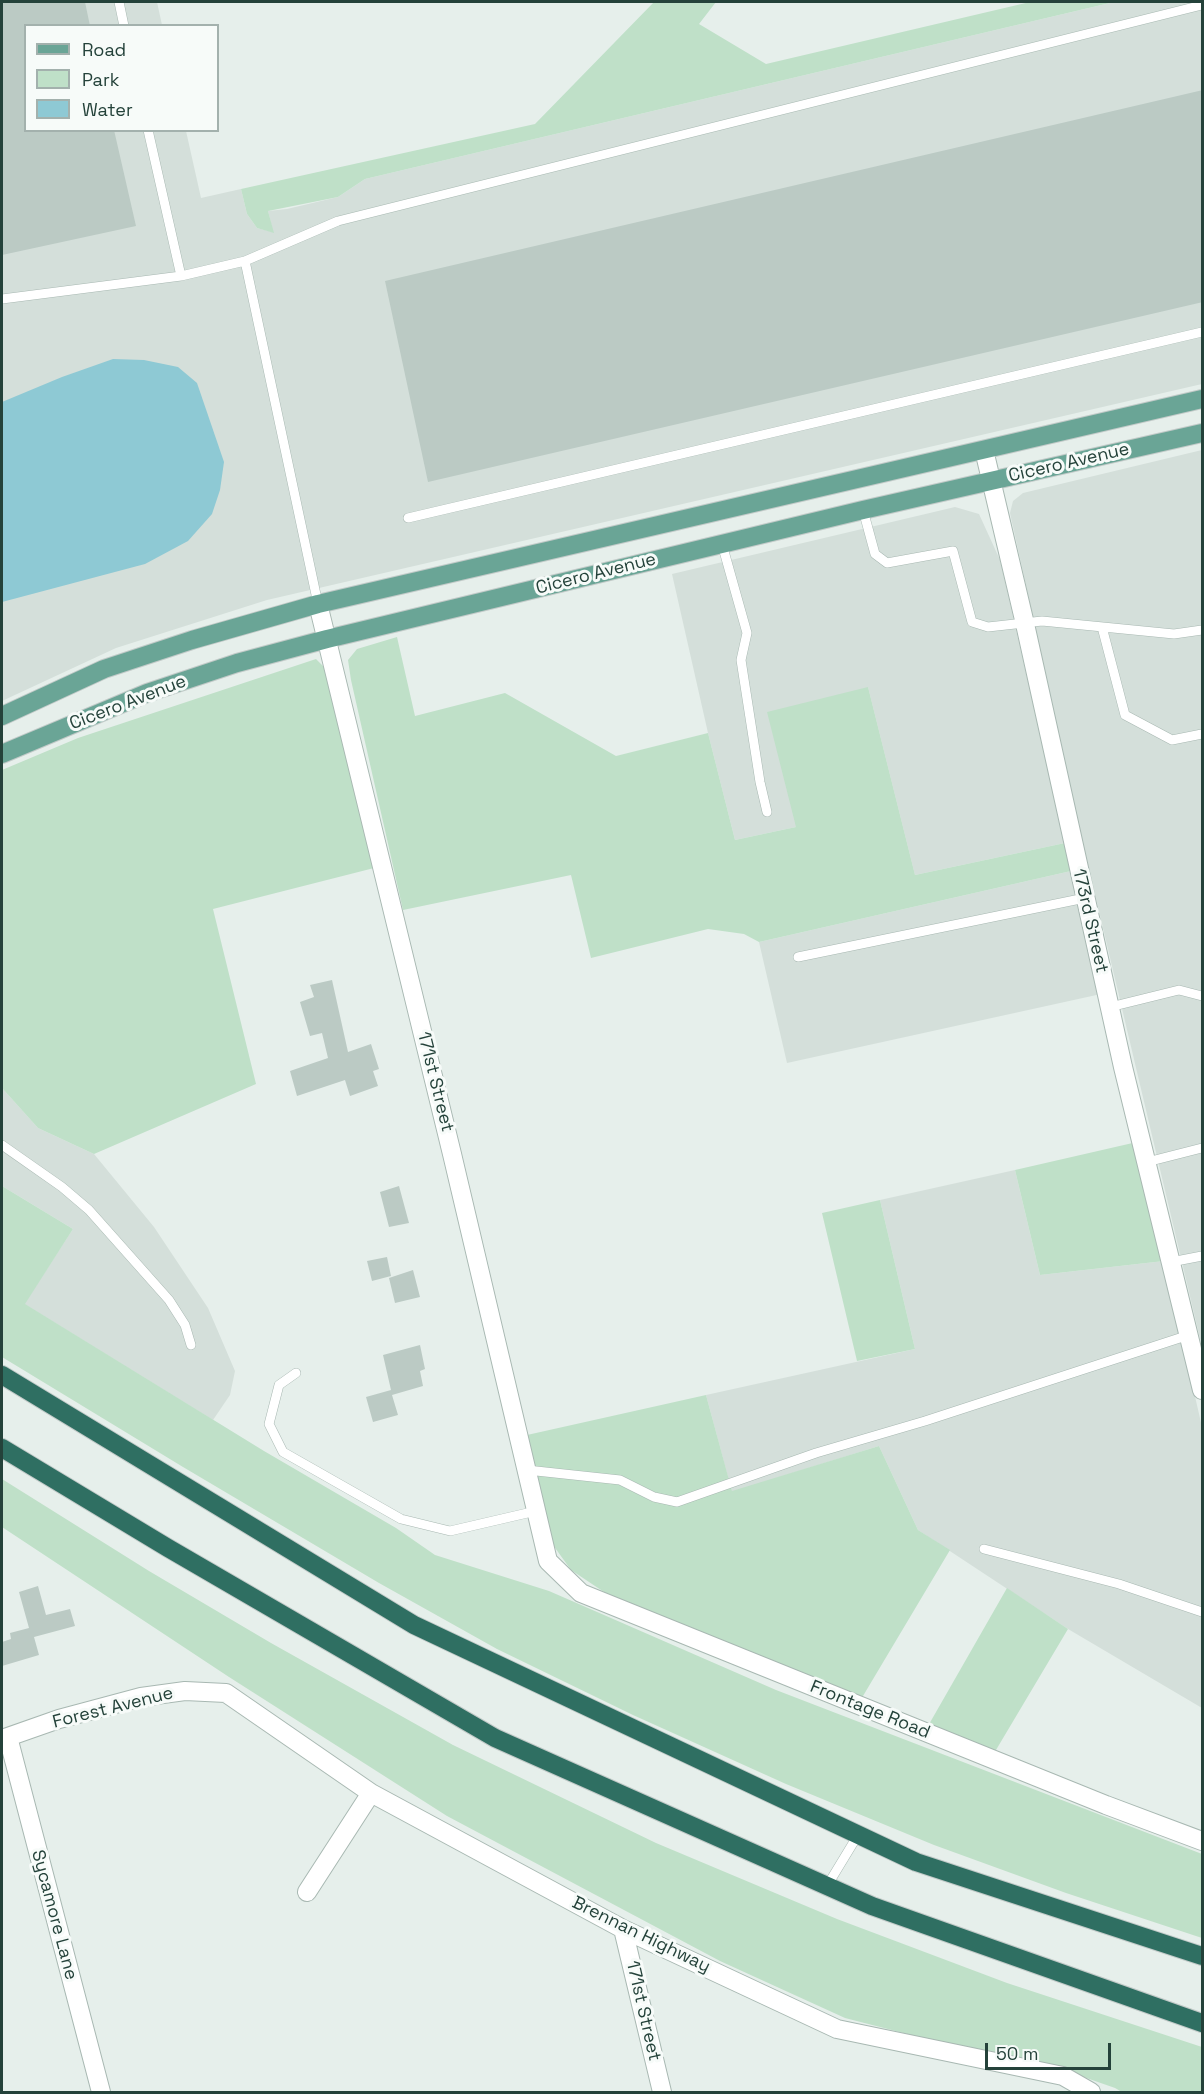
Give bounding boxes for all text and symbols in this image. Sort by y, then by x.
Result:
legend [24,24,219,132]
text: Road [82,38,126,61]
text: Park [82,68,119,91]
text: Water [82,98,133,121]
street label: Cicero Avenue [1007,439,1131,487]
street label: Cicero Avenue [534,549,658,599]
street label: Cicero Avenue [67,671,189,735]
street label: 173rd Street [1068,867,1112,975]
street label: 171st Street [412,1030,458,1134]
street label: Frontage Road [807,1676,933,1744]
street label: Forest Avenue [50,1683,176,1733]
street label: Sycamore Lane [26,1848,82,1982]
street label: Brennan Highway [568,1892,714,1978]
street label: 171st Street [621,1959,665,2063]
scale bar [988,2031,1114,2069]
text: 50 m [996,2042,1038,2065]

